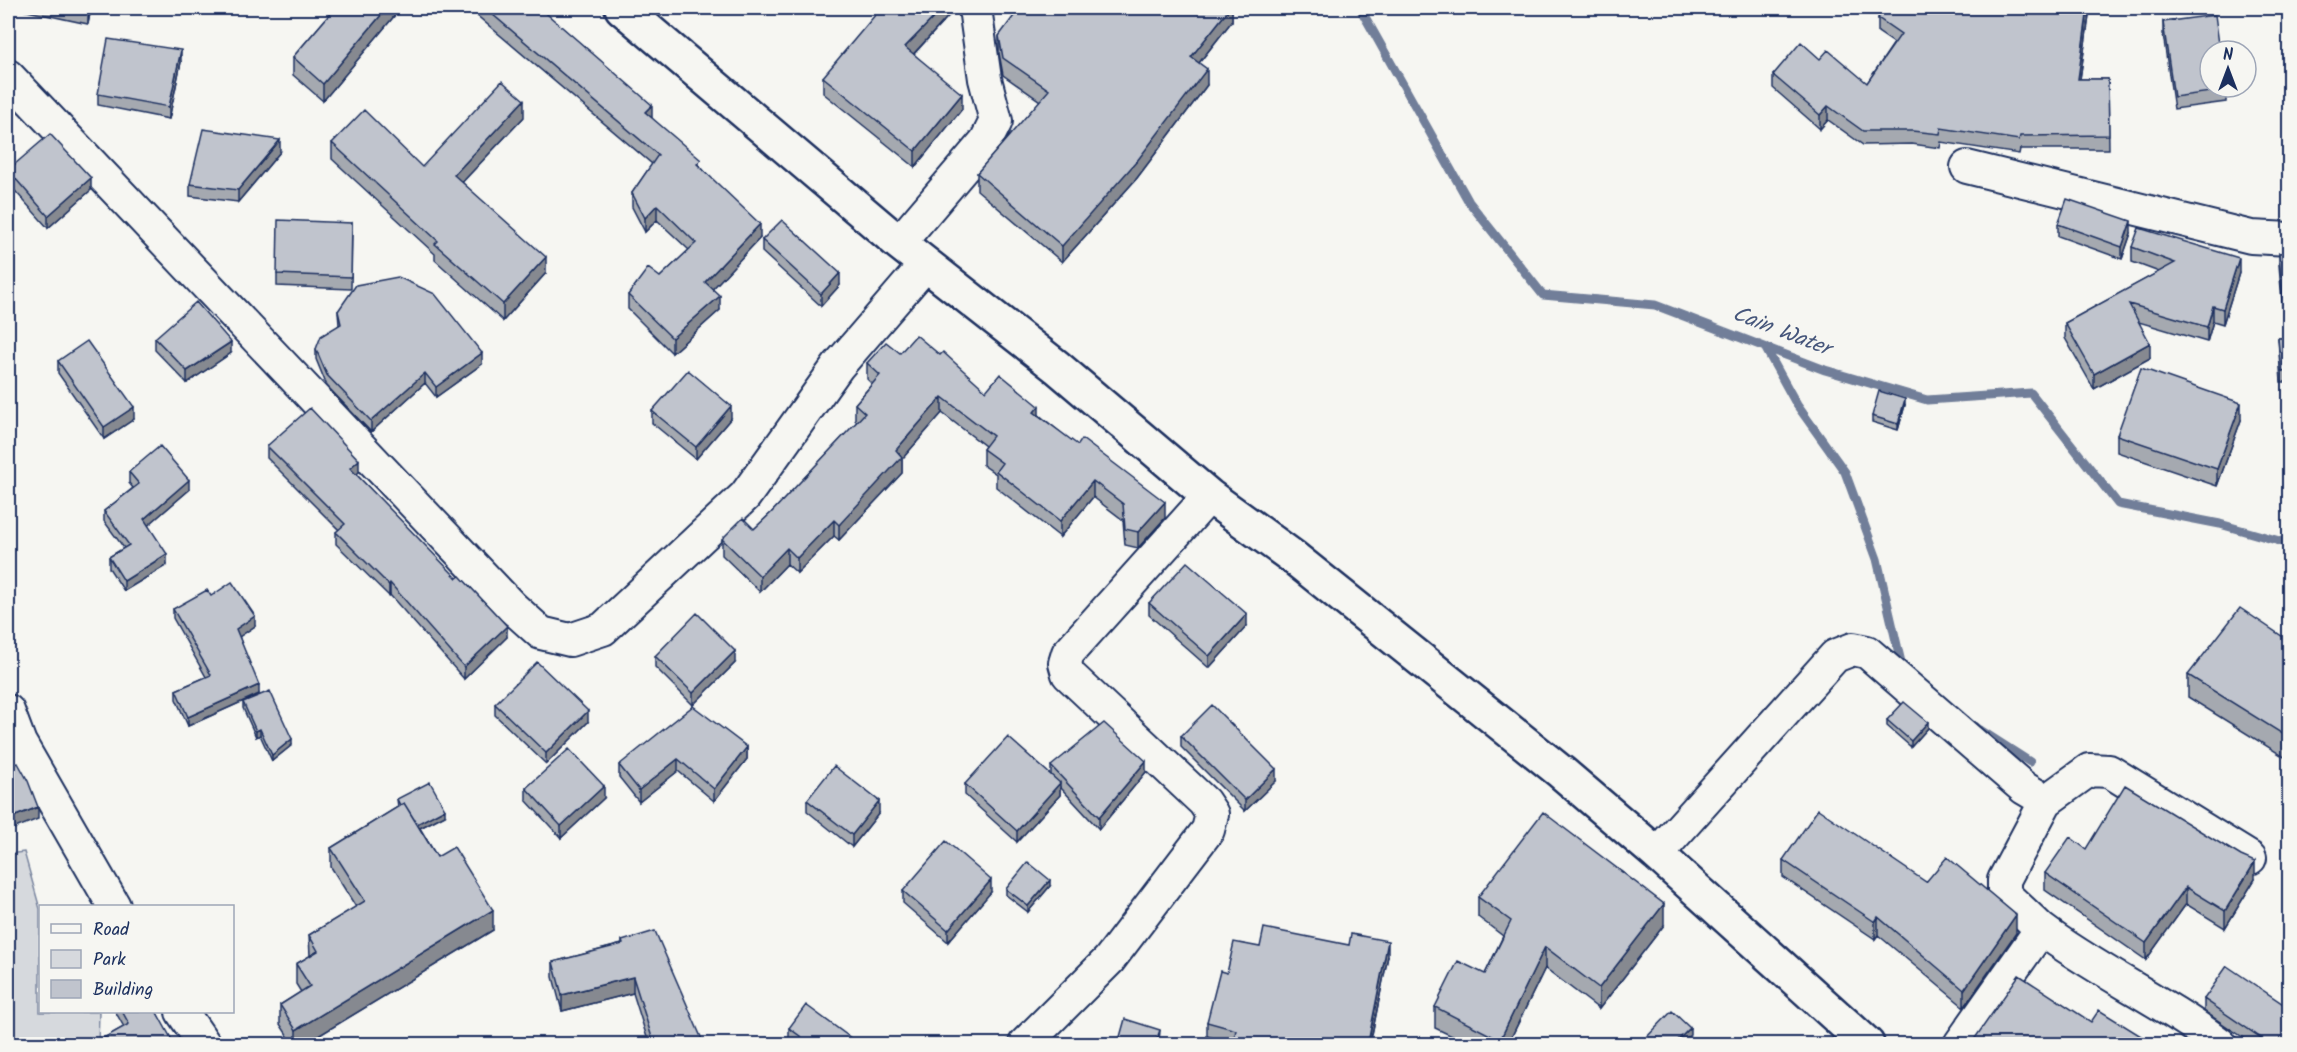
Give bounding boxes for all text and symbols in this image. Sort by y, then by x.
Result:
north arrow [2198,39,2258,99]
text: N [2223,43,2233,68]
water label: Cain Water [1727,297,1840,368]
legend [39,905,234,1013]
text: Road [93,916,130,945]
text: Park [93,946,126,975]
text: Building [93,976,153,1005]

